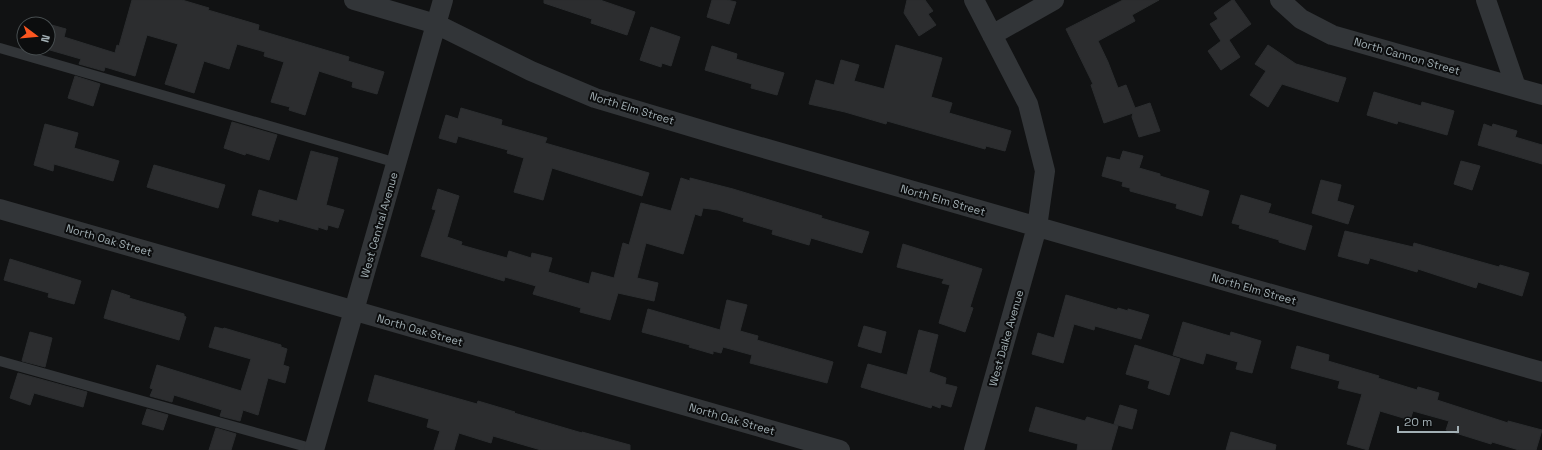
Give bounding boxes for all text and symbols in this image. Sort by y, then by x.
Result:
north arrow [16,16,56,56]
text: N [38,33,53,44]
street label: North Cannon Street [1352,34,1462,78]
street label: North Elm Street [588,88,676,128]
street label: West Central Avenue [357,171,401,279]
street label: North Elm Street [899,181,987,219]
street label: North Oak Street [64,221,154,259]
street label: North Elm Street [1210,270,1298,308]
street label: West Dalke Avenue [986,288,1026,388]
street label: North Oak Street [375,311,465,349]
street label: North Oak Street [687,400,777,438]
scale bar [1398,408,1458,434]
text: 20 m [1404,414,1432,430]

